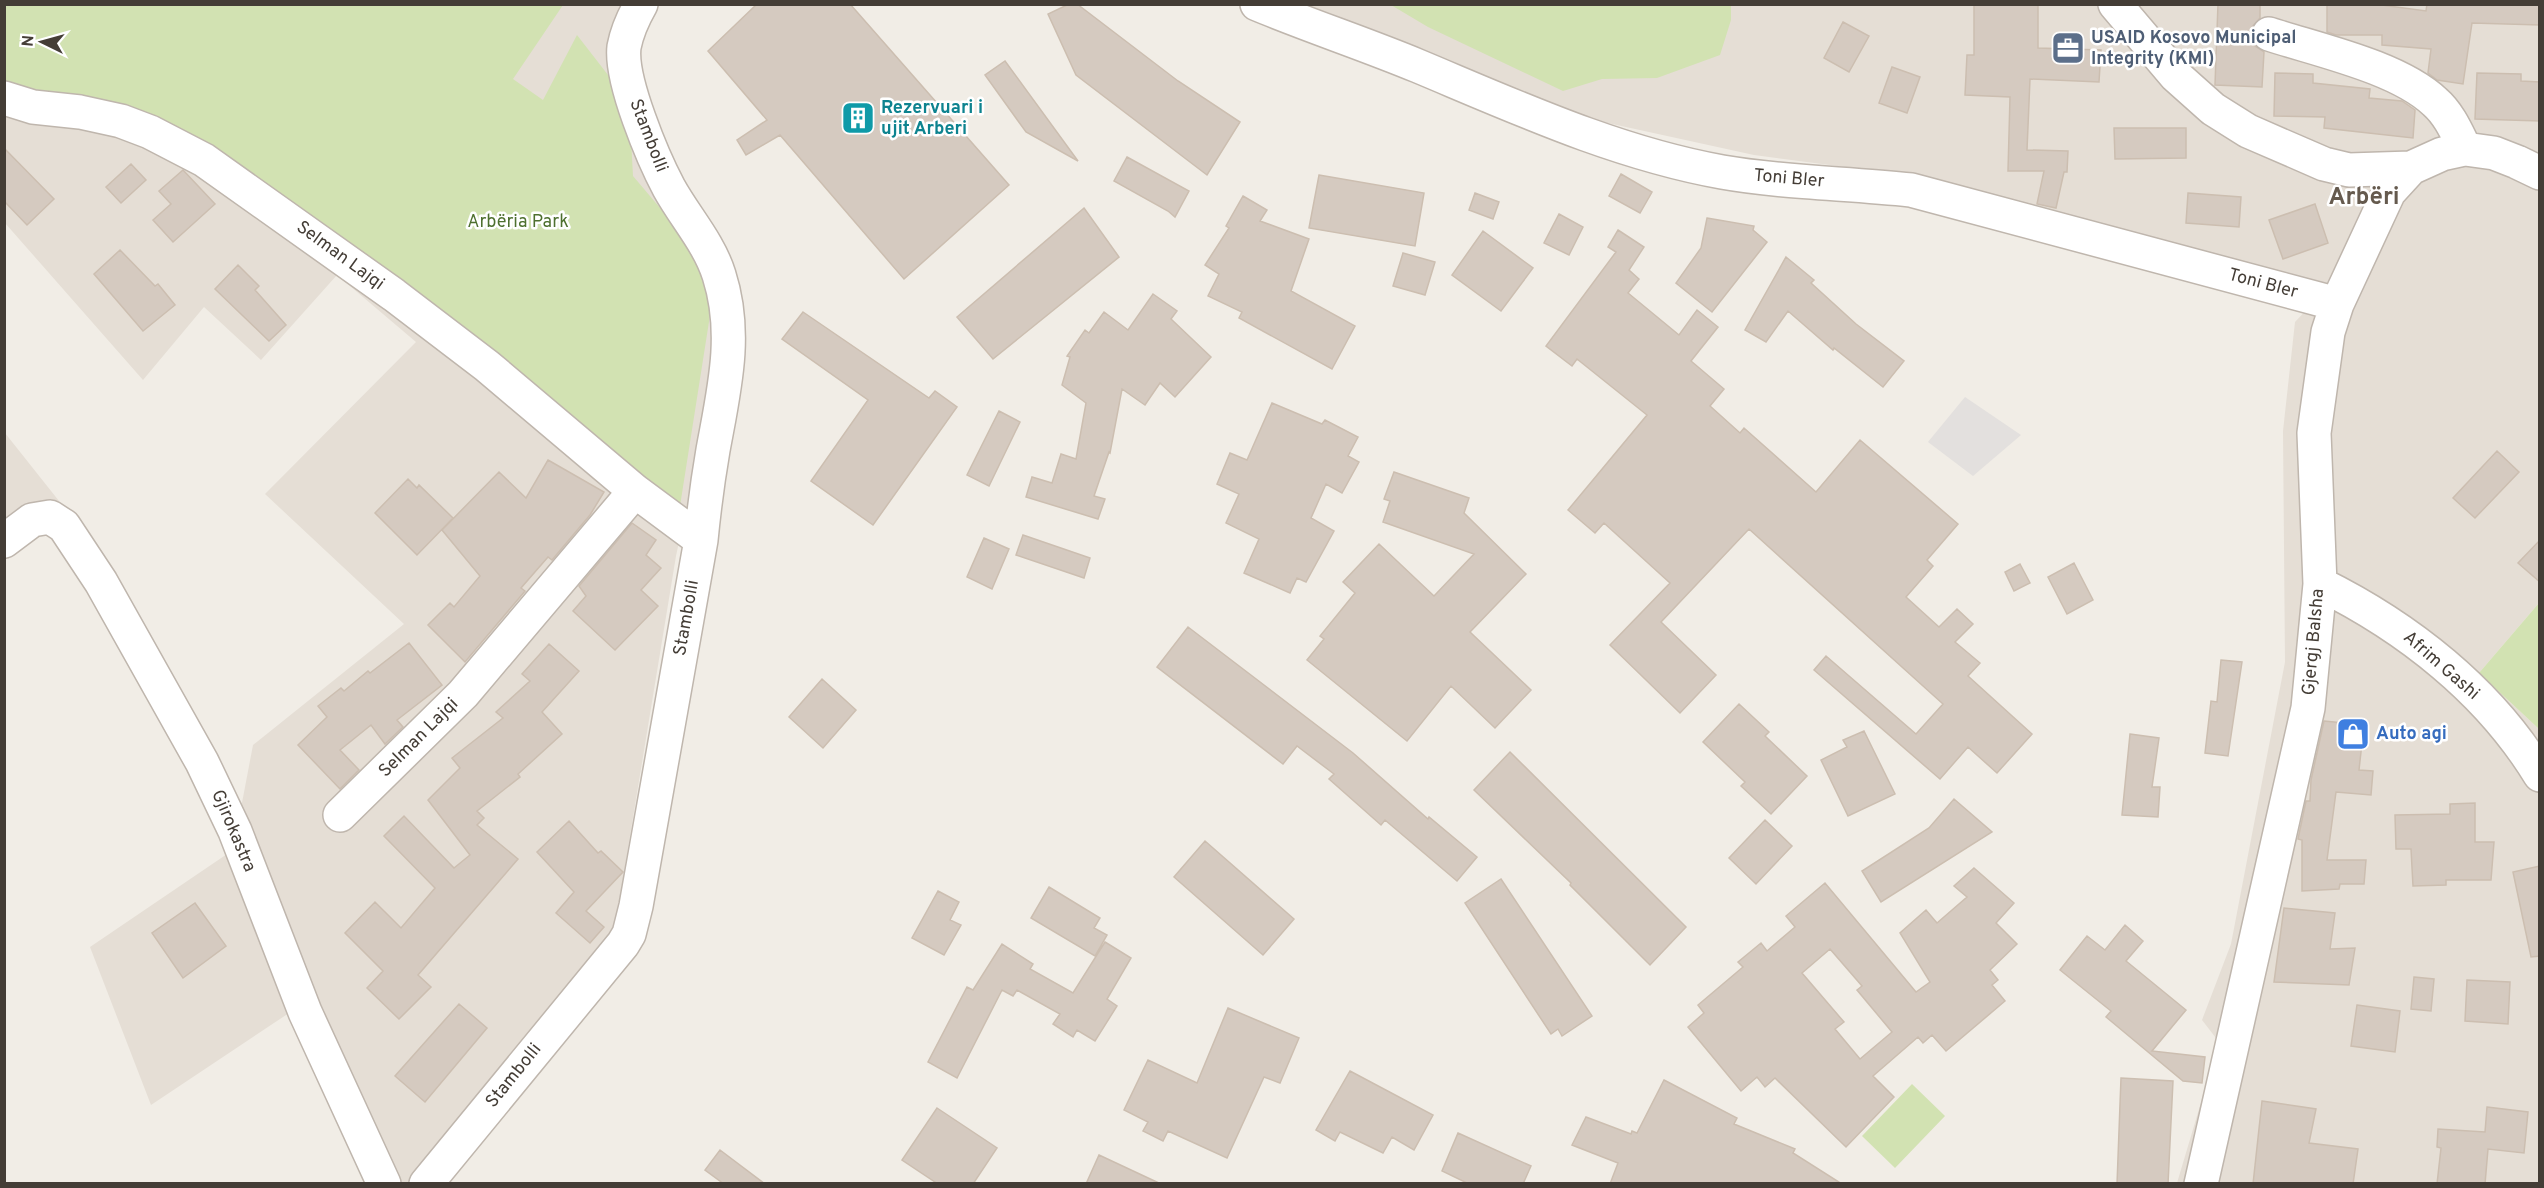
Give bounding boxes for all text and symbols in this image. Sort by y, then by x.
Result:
north arrow [12,12,72,72]
place label: USAID Kosovo Municipal Integrity (KMI) [2091,27,2296,71]
office icon: USAID Kosovo Municipal Integrity (KMI) [2050,30,2086,66]
text: N [19,34,40,47]
street label: Stambolli [624,96,672,176]
place label: Rezervuari i ujit Arberi [881,97,983,141]
building icon: Rezervuari i ujit Arberi [840,100,876,136]
street label: Toni Bler [1753,164,1825,194]
district label: Arbëri [2328,183,2400,213]
park label: Arbëria Park [467,211,569,234]
street label: Selman Lajqi [291,216,389,296]
street label: Toni Bler [2226,264,2300,304]
street label: Stambolli [669,578,705,658]
street label: Gjergj Balsha [2298,588,2330,696]
street label: Afrim Gashi [2398,626,2484,706]
street label: Selman Lajqi [374,693,464,783]
shop icon: Auto agi [2335,716,2371,752]
place label: Auto agi [2376,723,2447,746]
street label: Gjirokastra [205,786,261,876]
street label: Stambolli [481,1039,547,1113]

